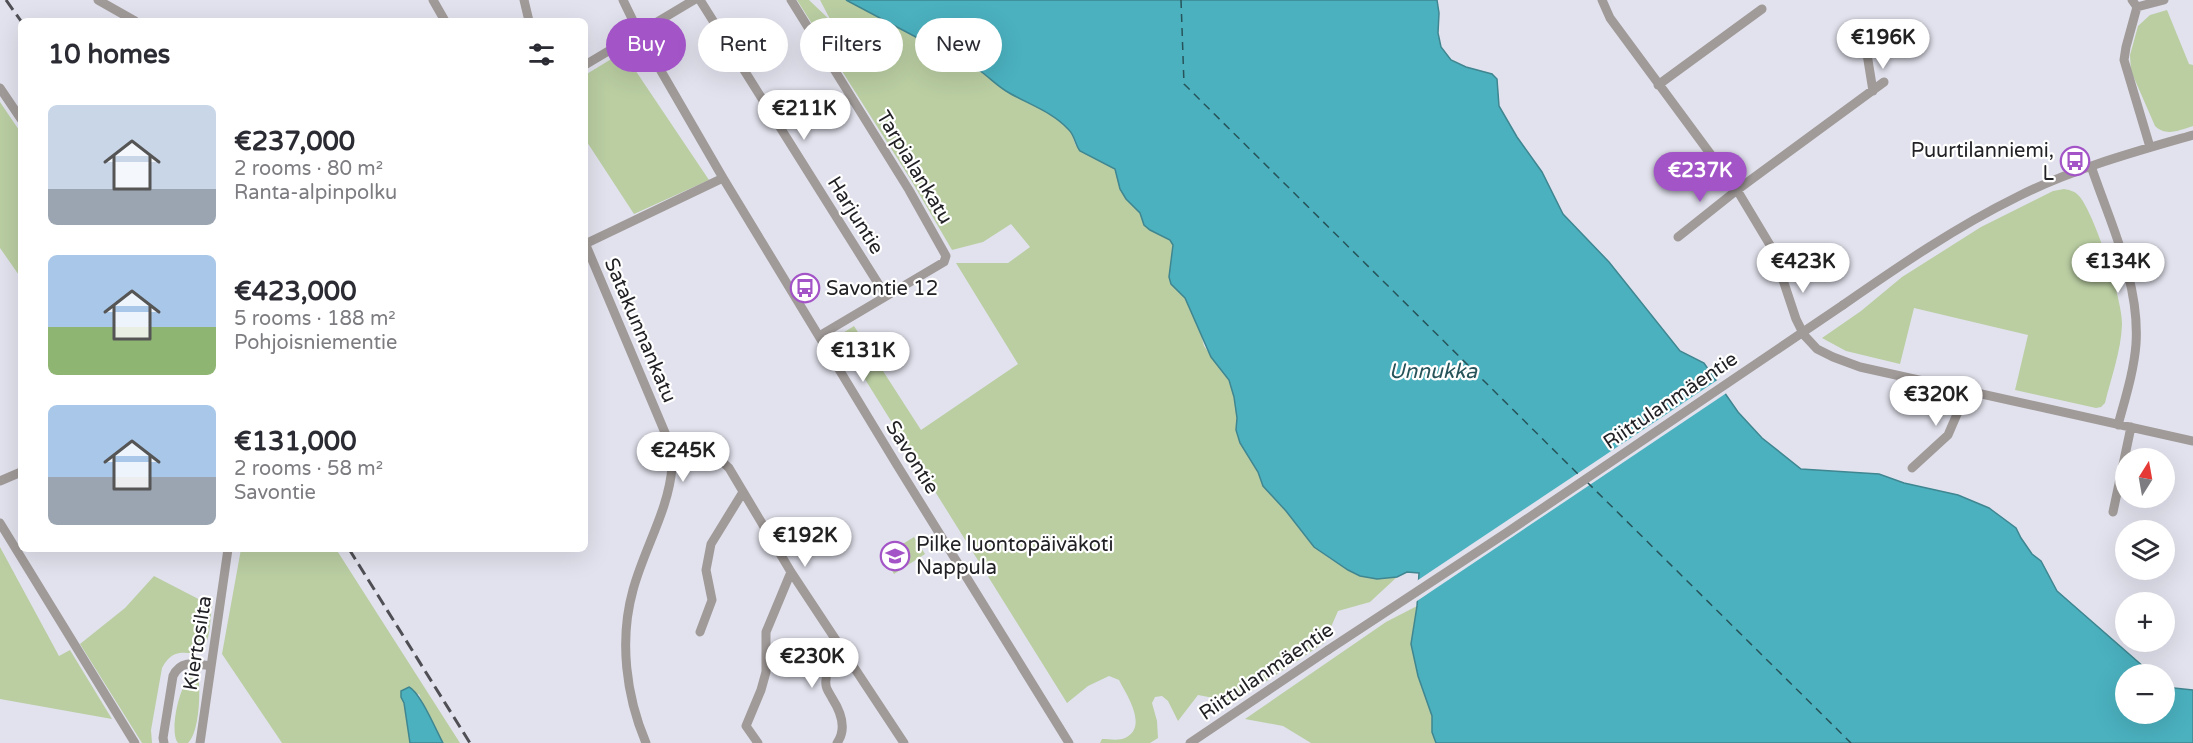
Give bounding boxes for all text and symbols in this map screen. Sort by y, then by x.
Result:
chip: Buy [606,18,686,72]
chip: Rent [698,18,788,72]
chip: Filters [800,18,903,72]
chip: New [915,18,1002,72]
pin: €196K [1841,19,1925,70]
text: €196K [1851,26,1915,50]
icon: filters [525,38,558,71]
text: 10 homes [48,39,170,70]
pin: €211K [762,90,846,141]
text: €211K [772,97,836,121]
street label: Tarpialankatu [871,106,957,229]
text: €237,000 [234,126,355,157]
icon: home [96,129,168,201]
place label: Puurtilanniemi, L [1911,139,2054,186]
bus stop icon: Puurtilanniemi, L [2059,145,2091,177]
pin: €237K [1658,152,1742,203]
text: 2 rooms · 80 m² [234,157,383,181]
text: €237K [1668,159,1732,183]
street label: Harjuntie [822,172,888,259]
text: Ranta-alpinpolku [234,181,397,205]
pin: €423K [1761,243,1845,294]
pin: €134K [2076,243,2160,294]
text: €423K [1771,250,1835,274]
text: €134K [2086,250,2150,274]
street label: Satakunnankatu [599,255,681,406]
bus stop icon: Savontie 12 [789,272,821,304]
text: €423,000 [234,276,356,307]
place label: Savontie 12 [826,277,938,301]
icon: home [96,279,168,351]
text: 5 rooms · 188 m² [234,307,396,331]
text: Pohjoisniementie [234,331,397,355]
pin: €131K [821,332,905,383]
text: €131K [831,339,895,363]
street label: Riittulanmäentie [1599,347,1742,455]
water label: Unnukka [1389,359,1478,384]
pin: €320K [1894,376,1978,427]
text: €320K [1904,383,1968,407]
street label: Savontie [880,416,944,499]
text: €131,000 [234,426,356,457]
icon: home [96,429,168,501]
pin: €245K [641,432,725,483]
text: €245K [651,439,715,463]
north arrow [2115,448,2175,508]
map controls [2115,448,2175,724]
text: 2 rooms · 58 m² [234,457,383,481]
text: Savontie [234,481,316,505]
pin: €192K [763,517,847,568]
button: layers [2115,520,2175,580]
text: €192K [773,524,837,548]
place label: Pilke luontopäiväkoti Nappula [916,533,1113,580]
school or university icon: Pilke luontopäiväkoti Nappula [879,540,911,572]
button: + [2115,592,2175,652]
street label: Kiertosilta [179,594,217,692]
street label: Riittulanmäentie [1195,618,1338,726]
pin: €230K [770,638,854,689]
text: €230K [780,645,844,669]
button: − [2115,664,2175,724]

